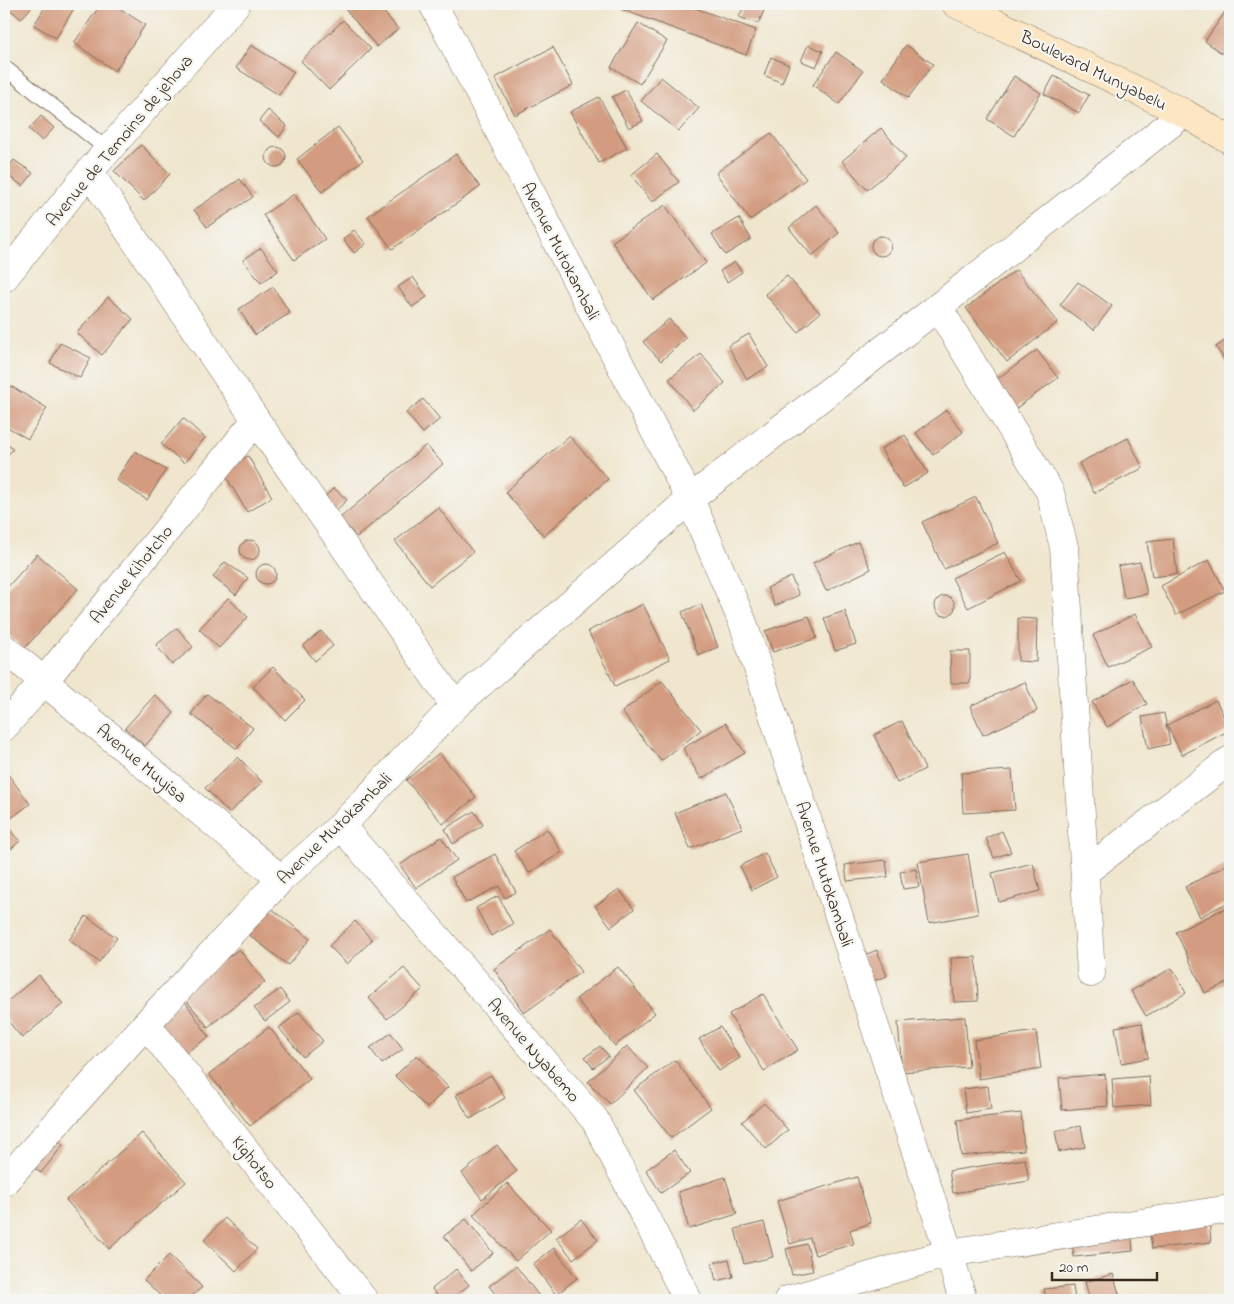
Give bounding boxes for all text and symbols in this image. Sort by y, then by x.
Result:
street label: Boulevard Munyabelu [1014,25,1171,119]
street label: Avenue de Temoins de jehova [41,50,200,233]
street label: Avenue Mutokambali [513,179,605,325]
street label: Avenue Kihotcho [85,520,180,630]
street label: Avenue Muyisa [90,719,192,810]
street label: Avenue Mutokambali [272,767,399,891]
street label: Avenue Mutokambali [787,799,859,951]
street label: Avenue Nyabemo [480,993,585,1109]
street label: Kighotso [223,1131,283,1196]
scale bar [1052,1249,1156,1281]
text: 20 m [1059,1257,1089,1279]

